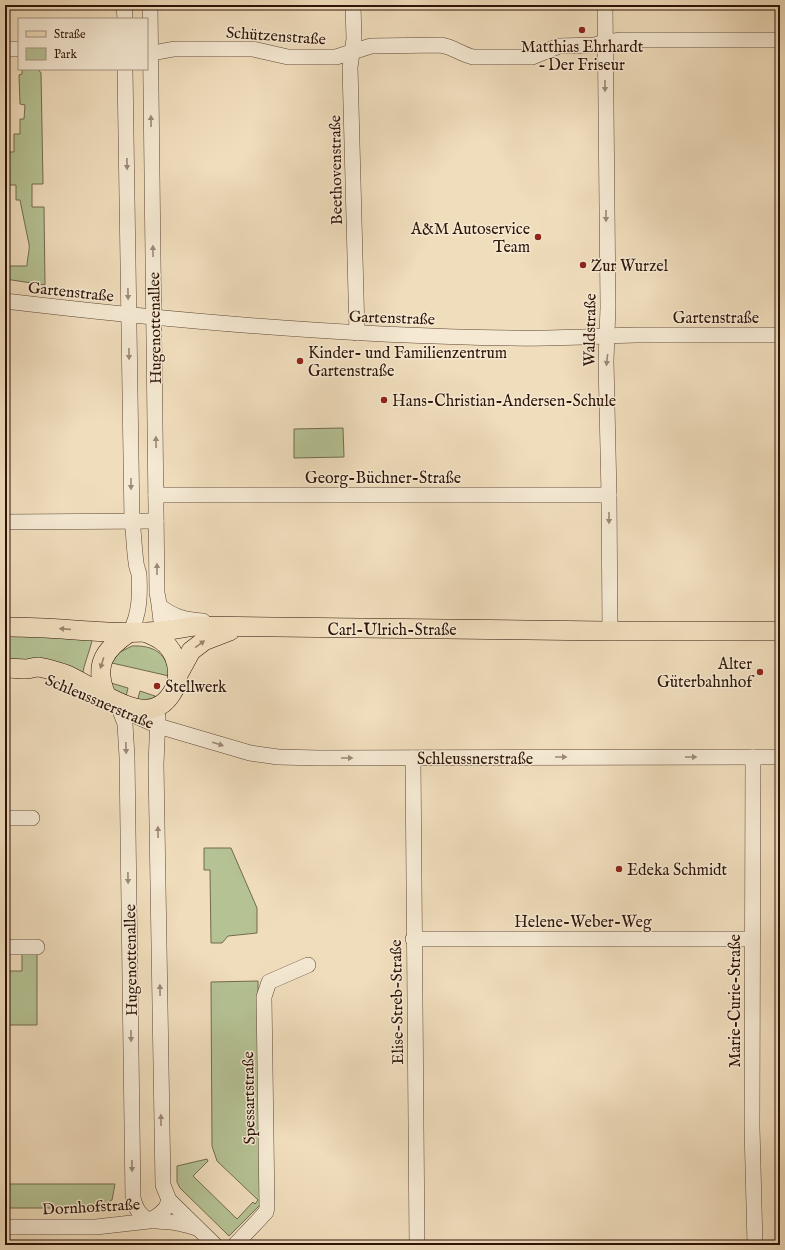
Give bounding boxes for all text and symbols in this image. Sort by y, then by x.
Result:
legend [18,18,148,70]
street label: Schützenstraße [225,24,326,50]
marker: Matthias Ehrhardt – Der Friseur [577,25,587,35]
text: Straße [54,27,86,42]
place label: Matthias Ehrhardt – Der Friseur [521,38,644,76]
text: Park [54,47,77,62]
one-way arrow [602,80,608,93]
one-way arrow [148,114,154,127]
street label: Beethovenstraße [326,115,348,225]
one-way arrow [124,158,130,171]
one-way arrow [603,210,609,223]
place label: A&M Autoservice Team [410,220,530,258]
marker: A&M Autoservice Team [533,232,543,242]
one-way arrow [150,244,156,257]
place label: Zur Wurzel [591,257,669,277]
marker: Zur Wurzel [578,260,588,270]
street label: Hugenottenallee [145,272,167,384]
street label: Gartenstraße [27,279,115,307]
one-way arrow [125,288,132,300]
street label: Waldstraße [580,293,602,367]
street label: Gartenstraße [348,307,435,330]
street label: Gartenstraße [673,309,759,329]
place label: Kinder- und Familienzentrum Gartenstraße [308,344,507,382]
one-way arrow [126,348,133,360]
one-way arrow [603,354,610,366]
marker: Kinder- und Familienzentrum Gartenstraße [295,356,305,366]
place label: Hans-Christian-Andersen-Schule [392,392,616,412]
marker: Hans-Christian-Andersen-Schule [379,395,389,405]
one-way arrow [152,436,159,448]
street label: Georg-Büchner-Straße [305,469,461,489]
one-way arrow [128,478,134,491]
one-way arrow [606,512,612,525]
one-way arrow [154,562,160,575]
street label: Carl-Ulrich-Straße [327,621,457,641]
one-way arrow [59,625,71,632]
one-way arrow [195,640,205,648]
place label: Alter Güterbahnhof [657,655,755,693]
one-way arrow [99,657,105,669]
marker: Alter Güterbahnhof [755,667,765,677]
street label: Schleussnerstraße [42,671,157,735]
place label: Stellwerk [165,678,227,698]
marker: Stellwerk [152,681,162,691]
one-way arrow [123,742,130,754]
one-way arrow [212,742,224,748]
street label: Schleussnerstraße [417,750,533,770]
one-way arrow [555,754,568,760]
one-way arrow [685,754,698,760]
one-way arrow [341,755,354,761]
one-way arrow [155,825,161,838]
place label: Edeka Schmidt [627,861,728,881]
marker: Edeka Schmidt [614,864,624,874]
one-way arrow [125,872,132,884]
street label: Hugenottenallee [121,904,143,1016]
street label: Helene-Weber-Weg [514,913,652,933]
street label: Marie-Curie-Straße [726,934,746,1068]
street label: Elise-Streb-Straße [387,939,409,1065]
one-way arrow [157,983,163,996]
one-way arrow [128,1030,134,1043]
street label: Spessartstraße [239,1051,261,1145]
one-way arrow [158,1113,164,1126]
one-way arrow [129,1160,135,1173]
street label: Dornhofstraße [42,1195,141,1221]

